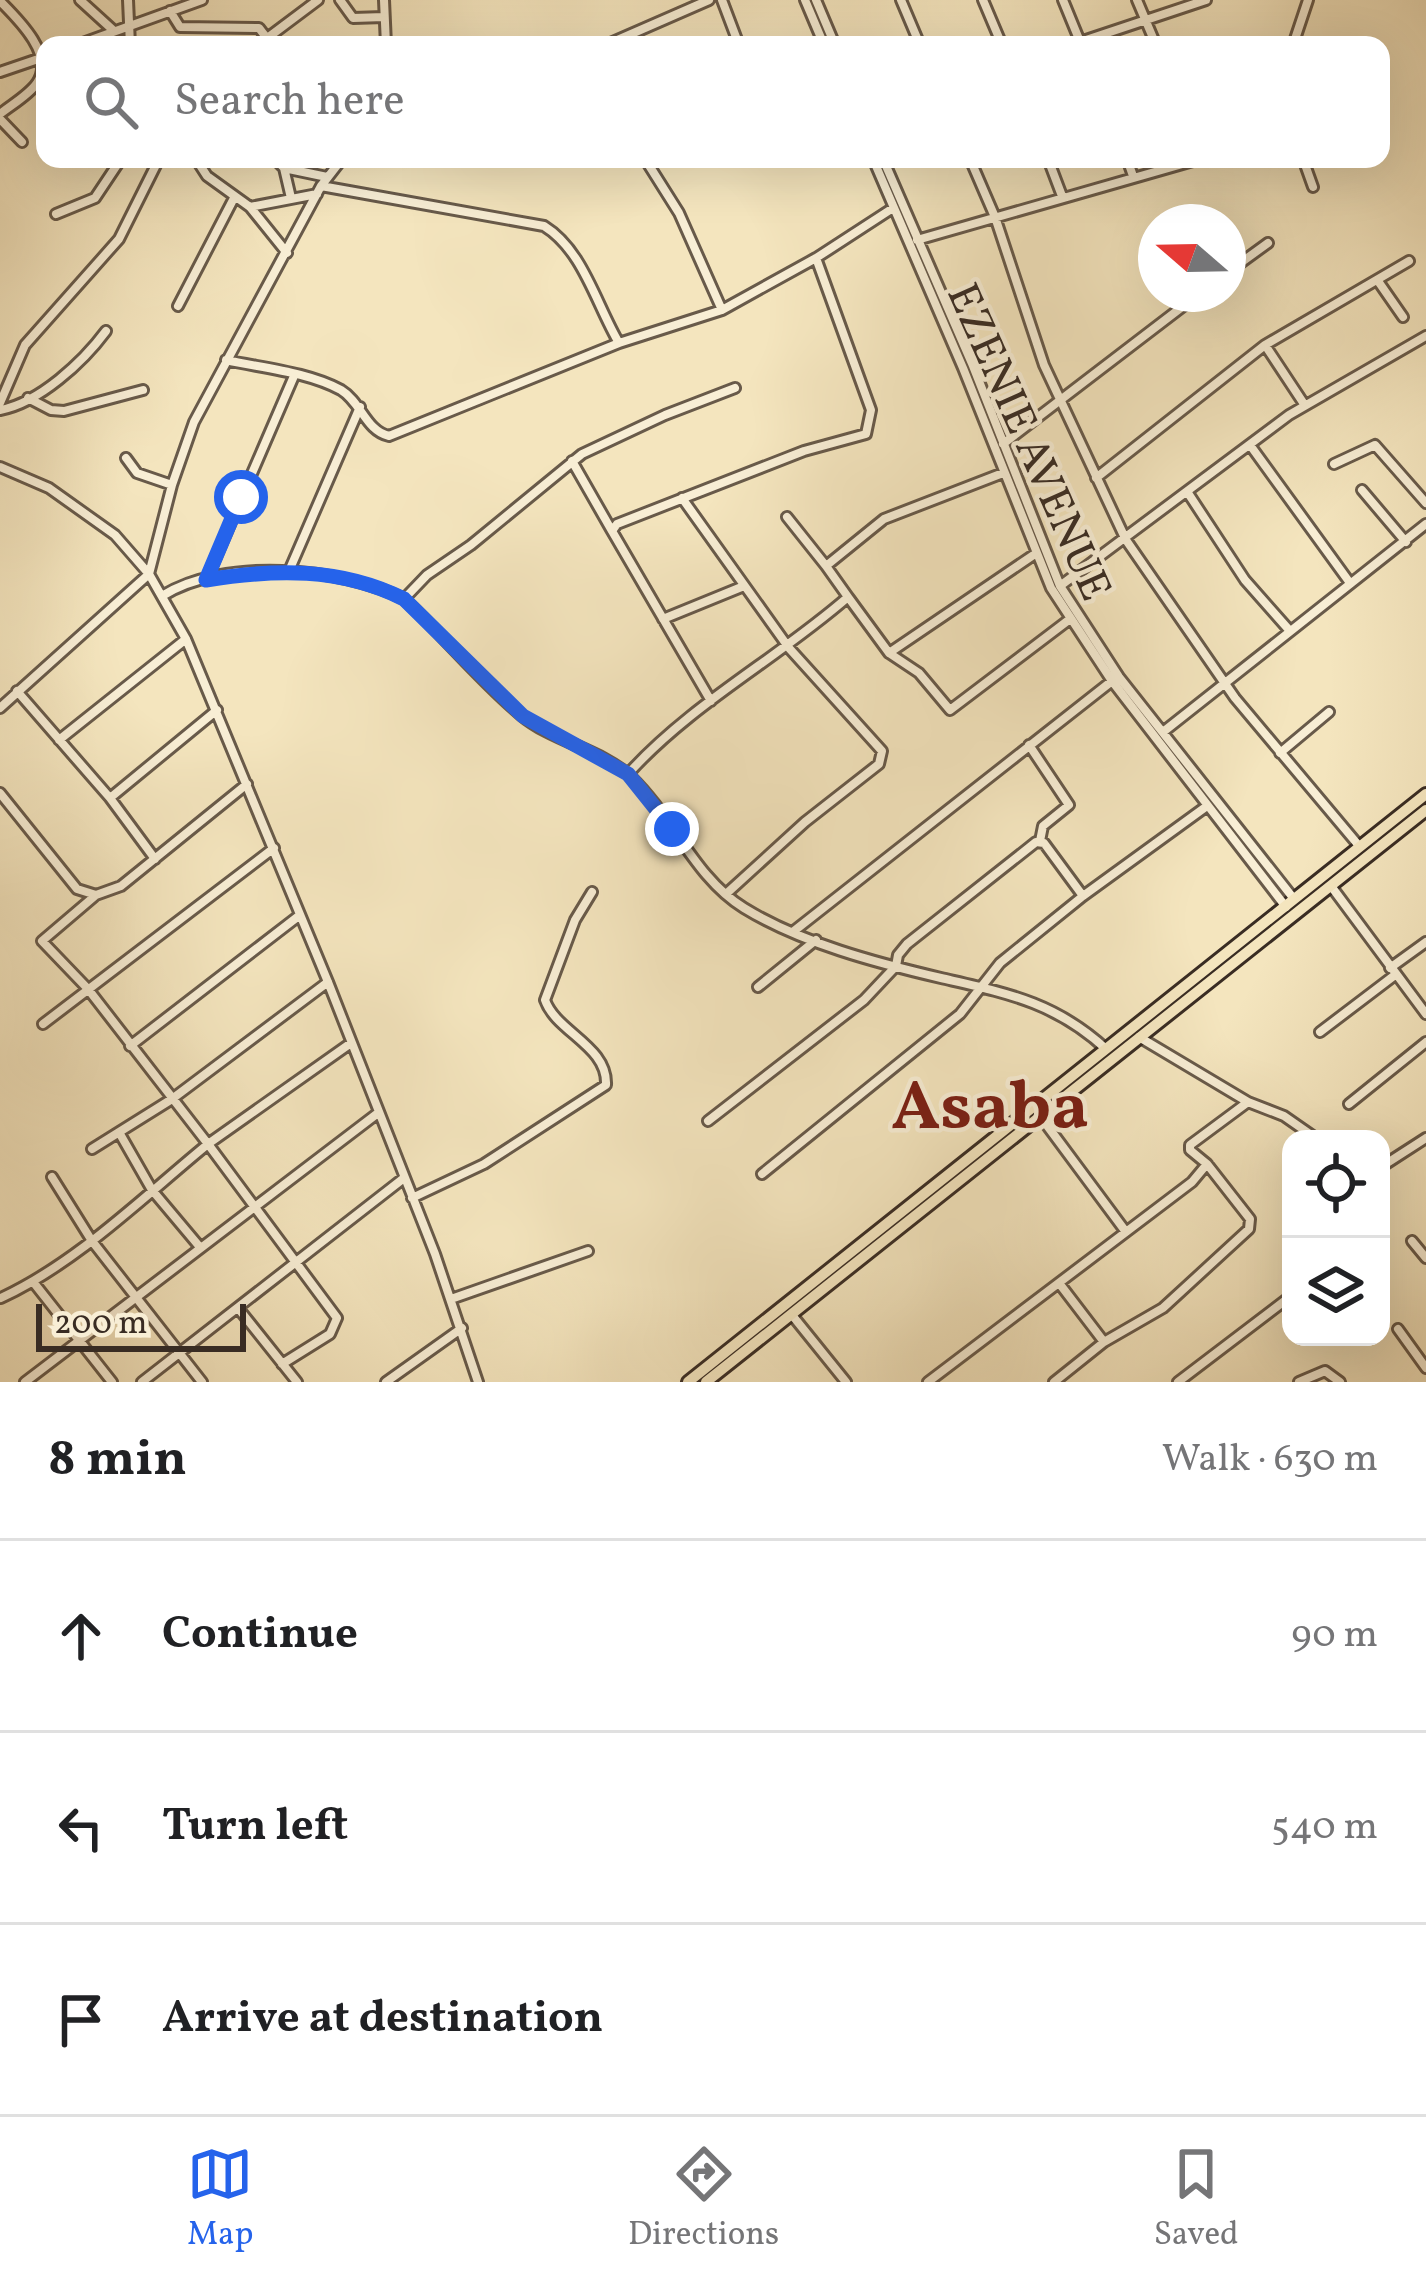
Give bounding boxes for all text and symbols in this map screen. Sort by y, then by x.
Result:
search box [36,36,1390,168]
icon: search [78,69,144,135]
text: Search here [174,71,405,134]
north arrow [1138,204,1246,312]
street label: EZENIE AVENUE [929,274,1125,612]
route start [214,470,268,524]
route end [645,802,699,856]
district label: Asaba [891,1062,1089,1158]
map controls [1282,1130,1390,1346]
button: locate [1282,1130,1390,1238]
button: layers [1282,1238,1390,1346]
scale bar [36,1298,246,1351]
text: 200 m [54,1302,148,1348]
text: 8 min [48,1425,187,1496]
text: Walk · 630 m [1162,1433,1378,1487]
icon: ahead [48,1603,114,1669]
text: Continue [162,1604,358,1667]
text: 90 m [1291,1609,1378,1663]
icon: left [48,1795,114,1861]
text: Turn left [162,1796,348,1859]
text: 540 m [1271,1801,1378,1855]
icon: arrive [48,1987,114,2053]
text: Arrive at destination [162,1988,603,2051]
tab: Map [187,2141,253,2259]
tab: Directions [628,2141,779,2259]
tab: Saved [1154,2141,1239,2259]

